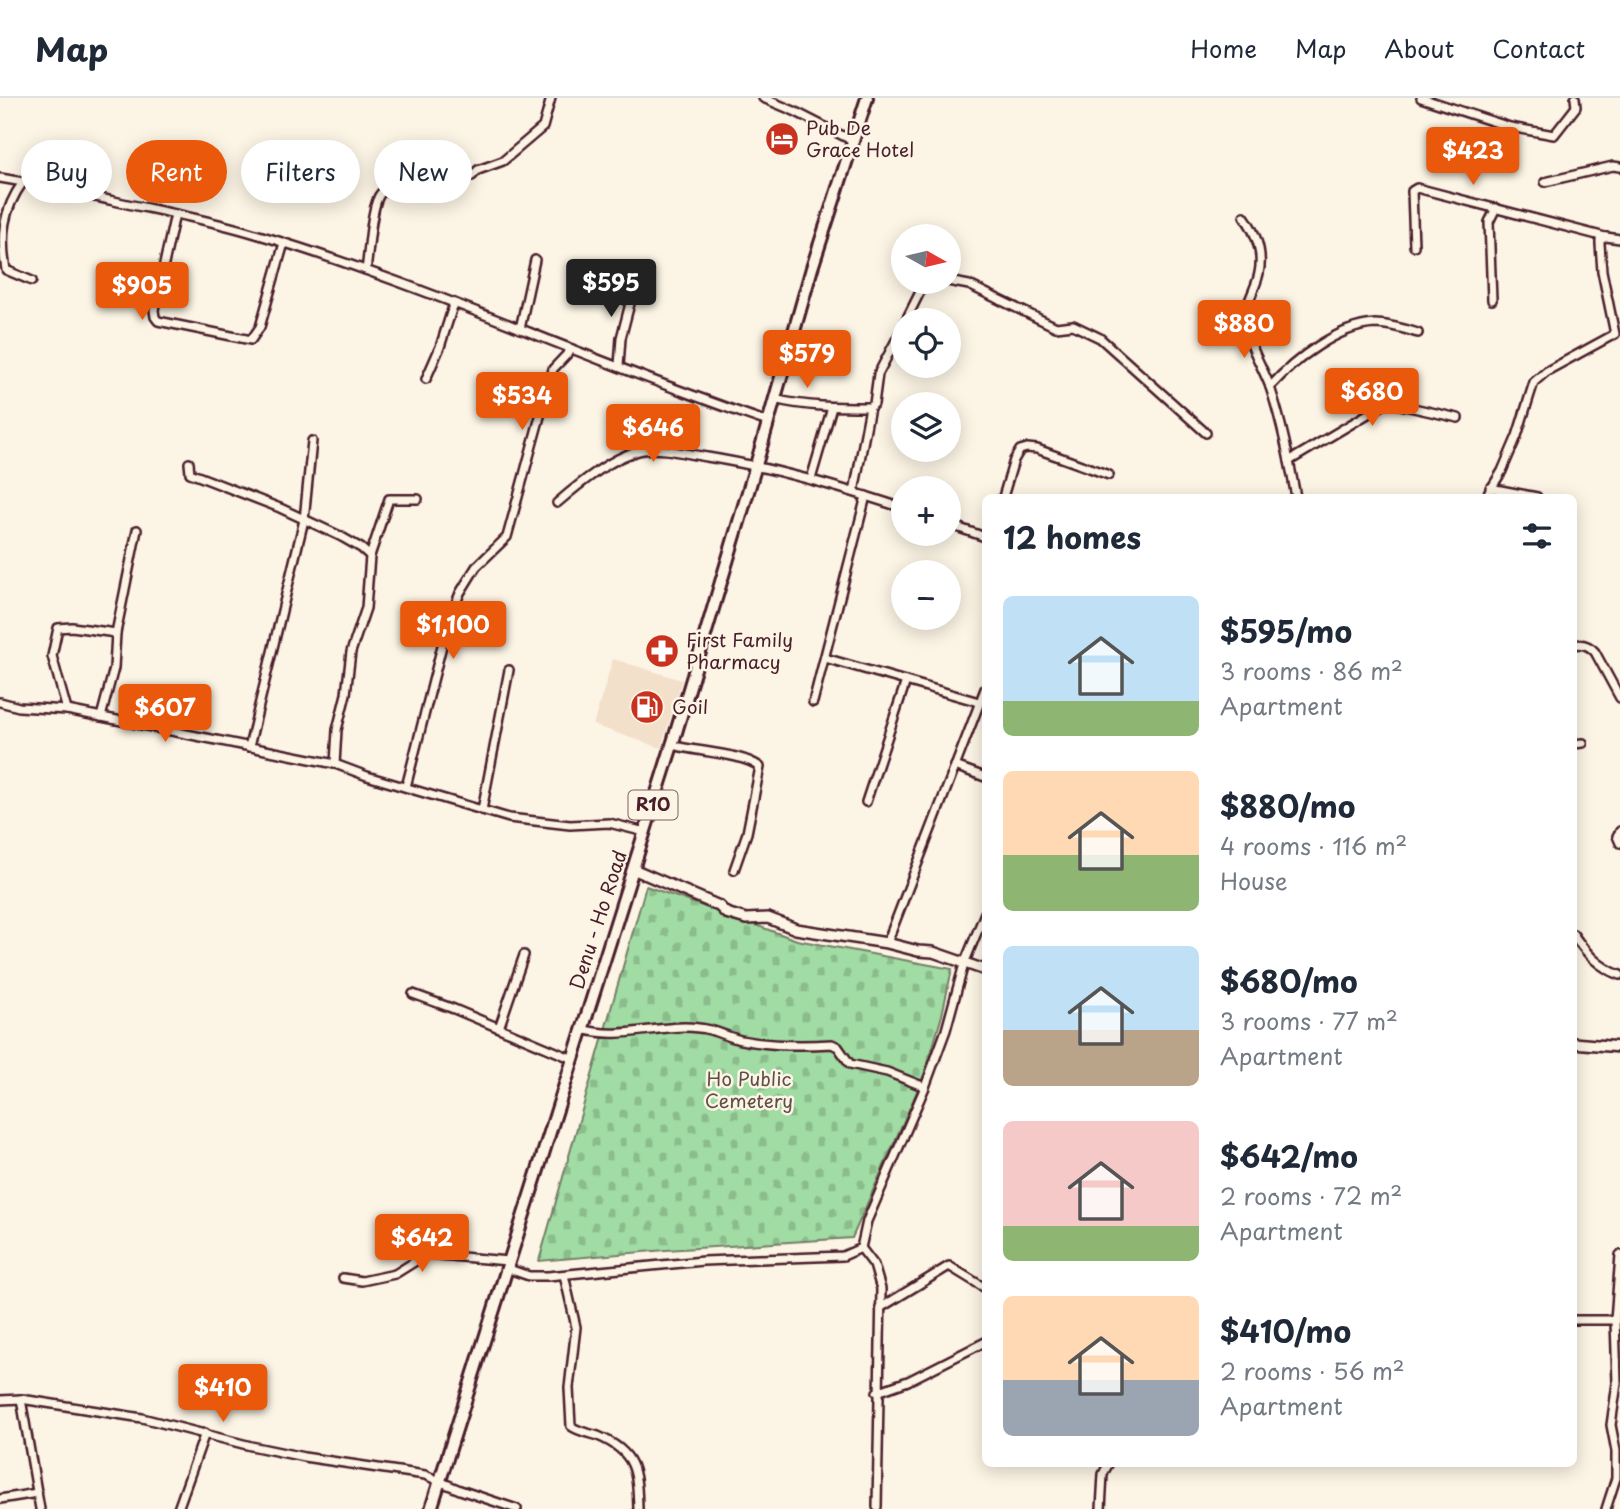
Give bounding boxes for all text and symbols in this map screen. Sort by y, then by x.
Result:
text: Map [35,23,108,73]
text: Home [1190,30,1257,66]
text: Map [1295,30,1346,66]
text: About [1384,30,1454,66]
text: Contact [1492,30,1585,66]
place label: Pub De Grace Hotel [806,113,914,163]
hotel icon: Pub De Grace Hotel [763,120,801,158]
pin: $423 [1432,127,1514,187]
text: $423 [1442,132,1504,167]
chip: Buy [21,140,112,203]
chip: Rent [126,140,227,203]
chip: Filters [241,140,360,203]
chip: New [374,140,472,203]
north arrow [891,224,961,294]
map controls [891,224,961,630]
pin: $595 [570,260,652,319]
pin: $905 [101,262,183,322]
text: $595 [582,264,640,299]
text: $905 [112,267,172,302]
pin: $880 [1203,300,1285,360]
text: $880 [1214,305,1274,340]
button: locate [891,308,961,378]
pin: $579 [766,330,848,390]
text: $579 [779,335,835,370]
pin: $680 [1331,368,1413,428]
pin: $534 [481,372,563,432]
text: $680 [1341,373,1403,408]
text: $534 [492,377,552,412]
button: layers [891,392,961,462]
pin: $646 [612,404,694,464]
text: $646 [622,409,684,444]
button: + [891,476,961,546]
text: 12 homes [1003,514,1141,559]
icon: filters [1518,517,1556,555]
button: − [891,560,961,630]
pin: $1,100 [396,602,510,661]
text: $1,100 [416,606,490,641]
text: $595/mo [1220,608,1352,653]
icon: home [1059,624,1143,708]
place label: First Family Pharmacy [686,625,793,675]
pharmacy icon: First Family Pharmacy [643,632,681,670]
text: 3 rooms · 86 m² [1220,653,1403,688]
pin: $607 [124,684,206,744]
fuel station icon: Goil [628,688,666,726]
text: Apartment [1220,688,1343,723]
text: $607 [134,689,196,724]
place label: Goil [672,692,708,720]
text: $880/mo [1220,783,1355,828]
road number: R10 [628,790,678,820]
icon: home [1059,799,1143,883]
text: 4 rooms · 116 m² [1220,828,1407,863]
street label: Denu - Ho Road [561,846,633,993]
text: House [1220,863,1287,898]
text: $680/mo [1220,958,1358,1003]
icon: home [1059,974,1143,1058]
text: 3 rooms · 77 m² [1220,1003,1398,1038]
text: Apartment [1220,1038,1343,1073]
park label: Ho Public Cemetery [705,1064,793,1114]
text: $642/mo [1220,1133,1358,1178]
icon: home [1059,1149,1143,1233]
text: 2 rooms · 72 m² [1220,1178,1402,1213]
text: Apartment [1220,1213,1343,1248]
pin: $642 [381,1214,463,1274]
text: $642 [391,1219,453,1254]
text: $410/mo [1220,1308,1351,1353]
icon: home [1059,1324,1143,1408]
text: 2 rooms · 56 m² [1220,1353,1405,1388]
pin: $410 [182,1364,264,1424]
text: $410 [194,1369,252,1404]
text: Apartment [1220,1388,1343,1423]

